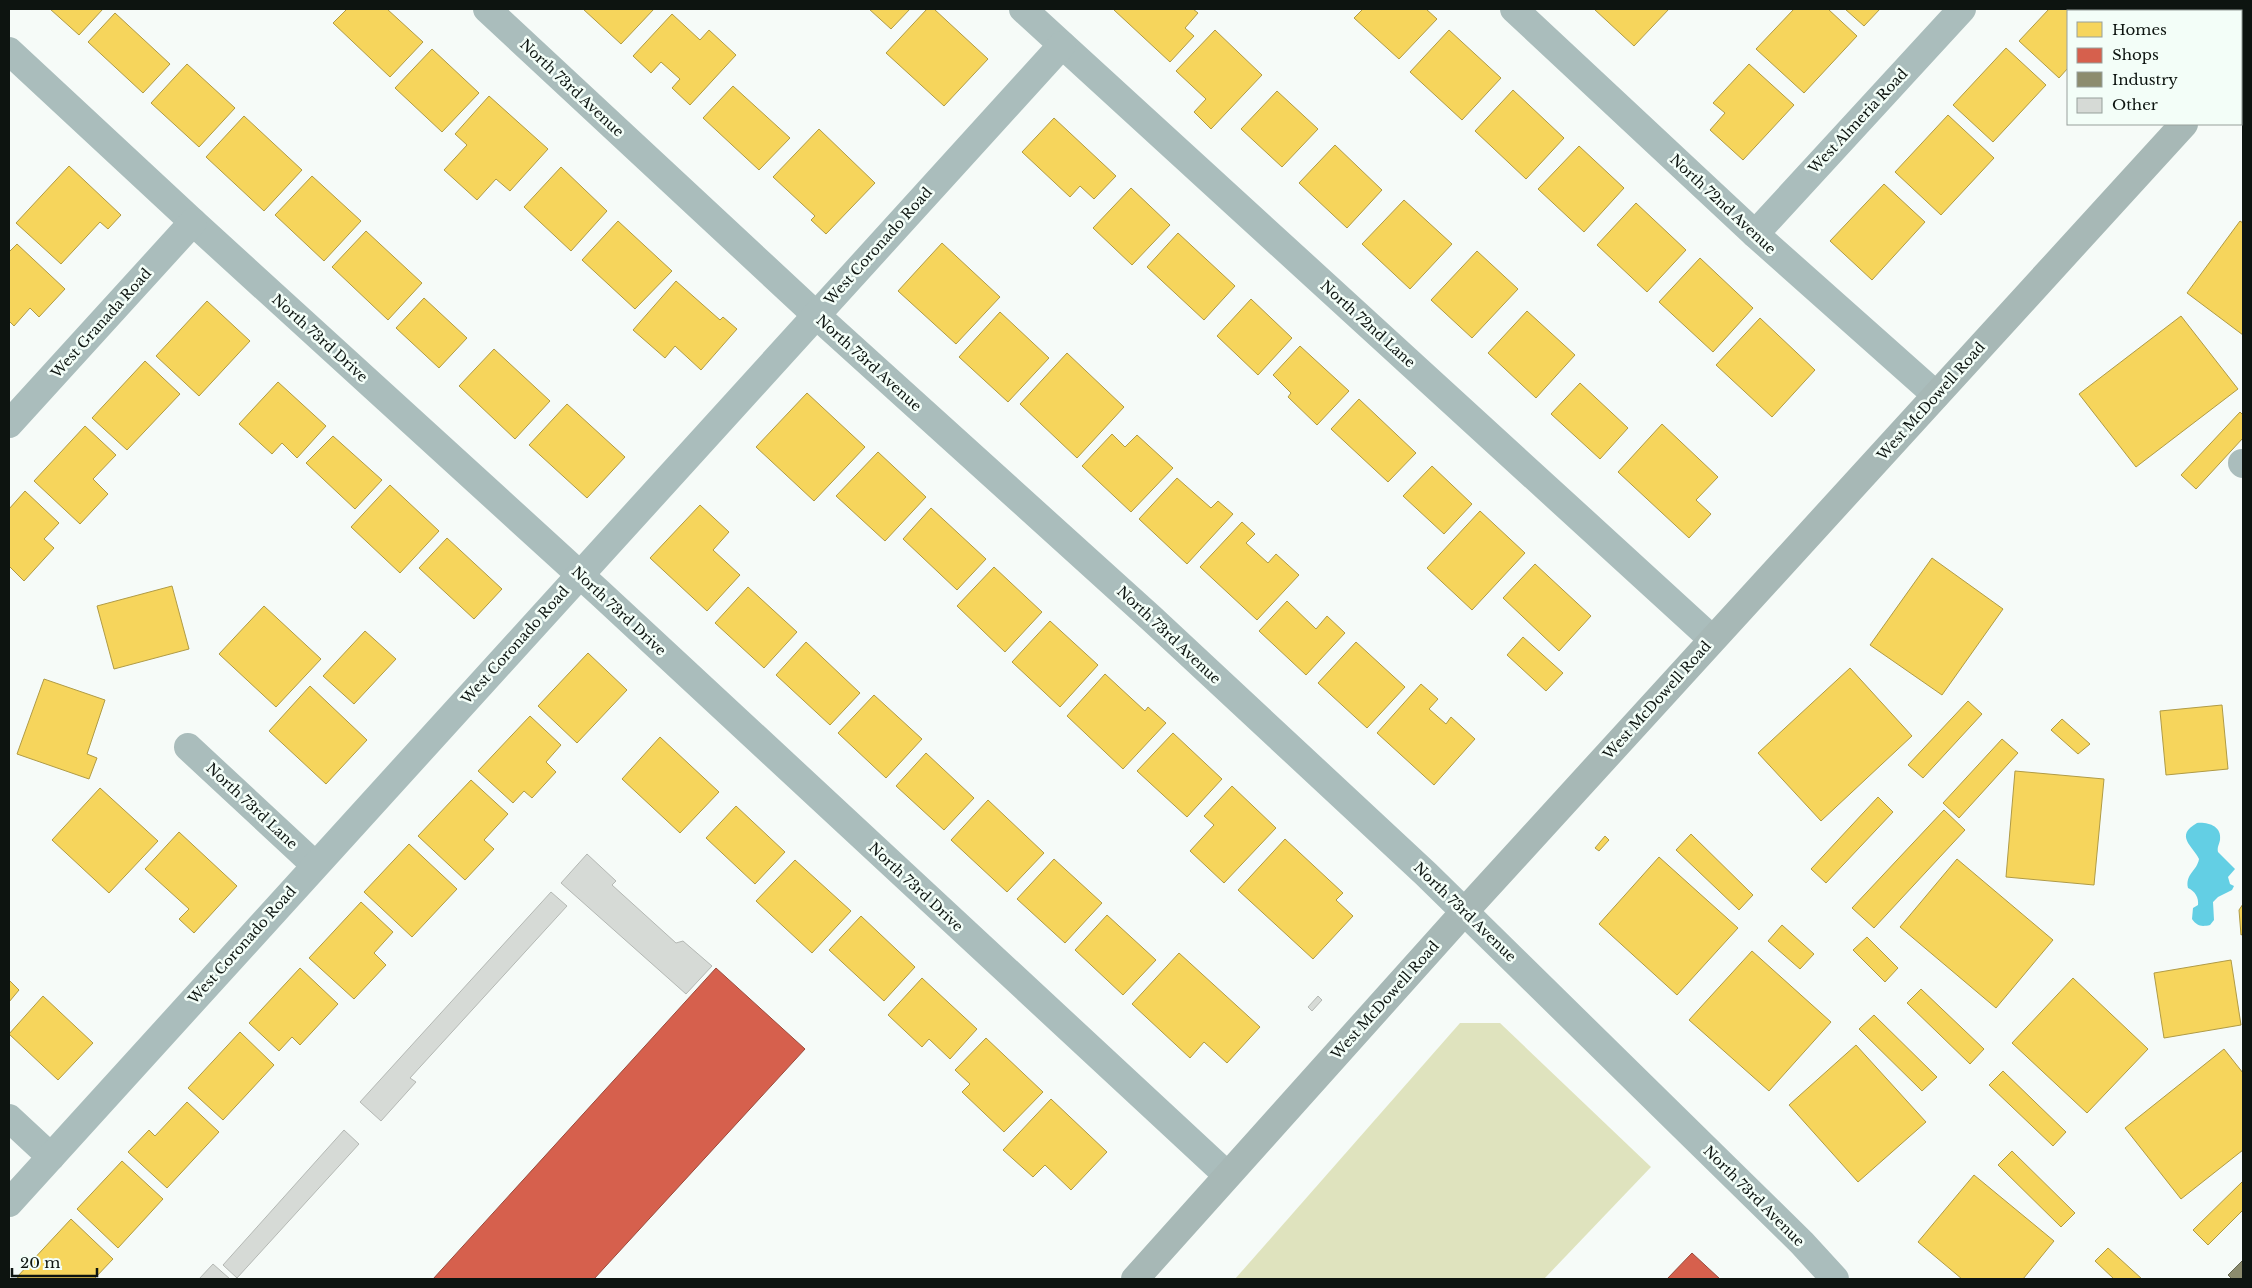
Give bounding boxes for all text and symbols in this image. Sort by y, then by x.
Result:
legend [2067,10,2242,125]
text: Homes [2112,20,2167,39]
street label: North 73rd Avenue [516,35,628,141]
text: Shops [2112,45,2159,64]
street label: West Almeria Road [1804,64,1912,178]
text: Industry [2112,70,2178,89]
text: Other [2112,95,2159,114]
street label: North 72nd Avenue [1666,150,1780,258]
street label: West Coronado Road [820,183,936,309]
street label: West Granada Road [46,264,155,382]
street label: North 72nd Lane [1317,277,1419,371]
street label: North 73rd Drive [268,290,372,386]
street label: North 73rd Avenue [813,311,925,415]
street label: West McDowell Road [1873,338,1989,465]
street label: North 73rd Drive [568,563,670,659]
street label: West Coronado Road [457,582,573,708]
street label: North 73rd Avenue [1113,582,1225,688]
street label: West McDowell Road [1599,637,1715,764]
street label: North 73rd Lane [203,759,301,853]
street label: North 73rd Drive [865,839,967,935]
street label: North 73rd Avenue [1410,859,1520,965]
street label: West Coronado Road [184,882,300,1008]
street label: West McDowell Road [1327,937,1443,1064]
street label: North 73rd Avenue [1700,1142,1808,1250]
scale bar [12,1246,98,1278]
text: 20 m [20,1253,60,1272]

